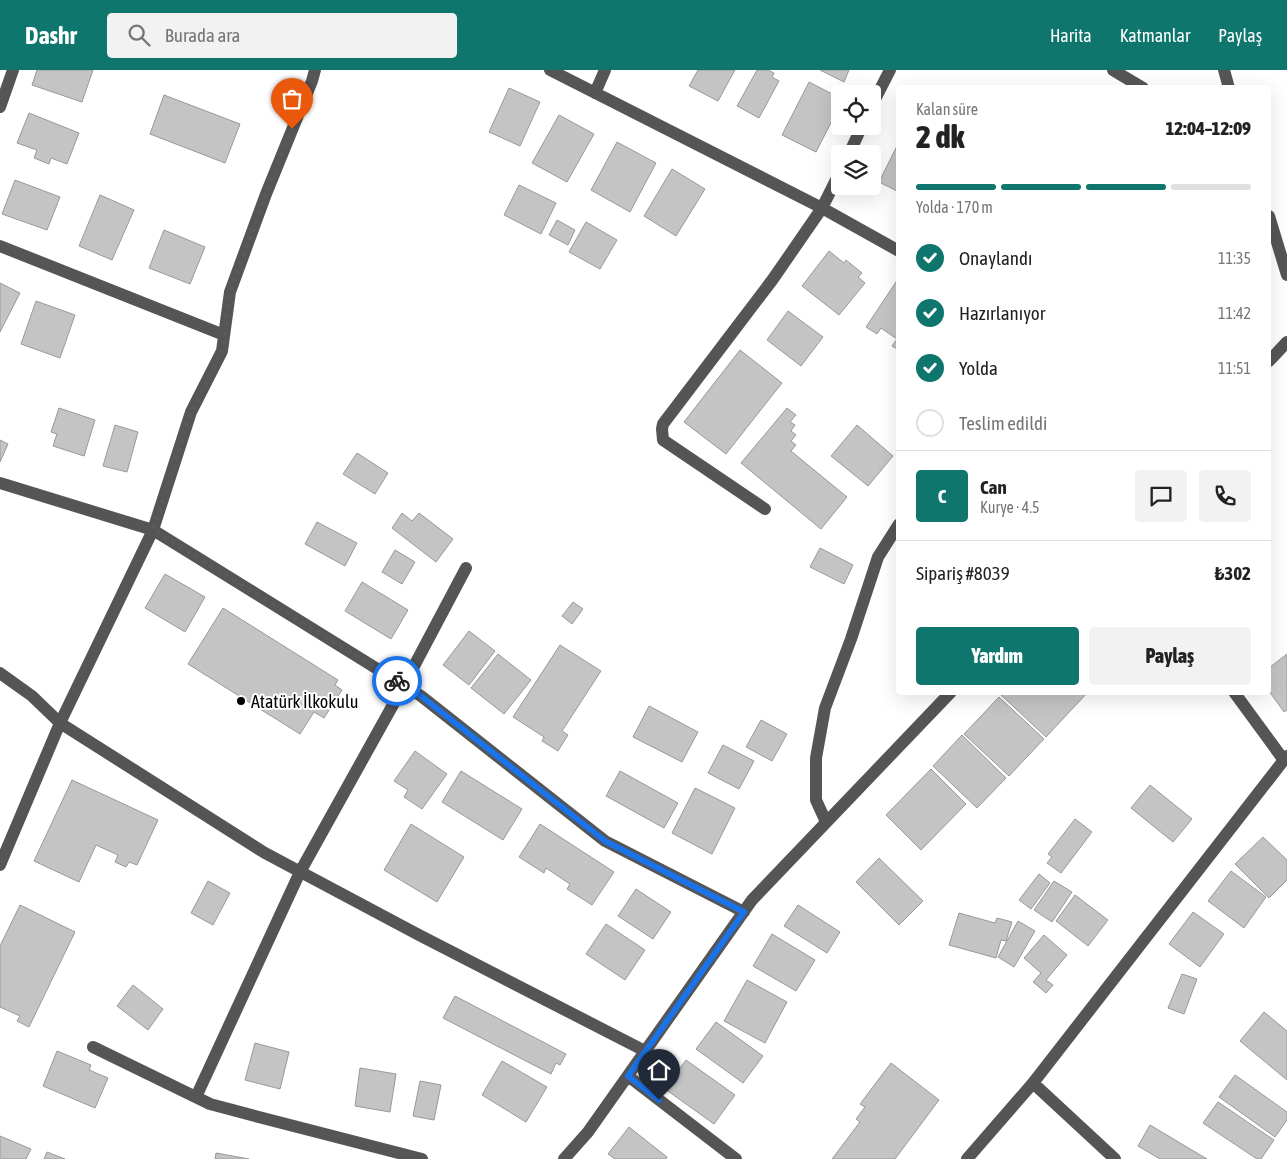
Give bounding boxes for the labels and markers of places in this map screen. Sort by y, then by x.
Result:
pin [271,78,313,129]
place label: Atatürk İlkokulu [251,691,358,712]
marker: Atatürk İlkokulu [235,695,247,707]
pin [638,1049,680,1100]

